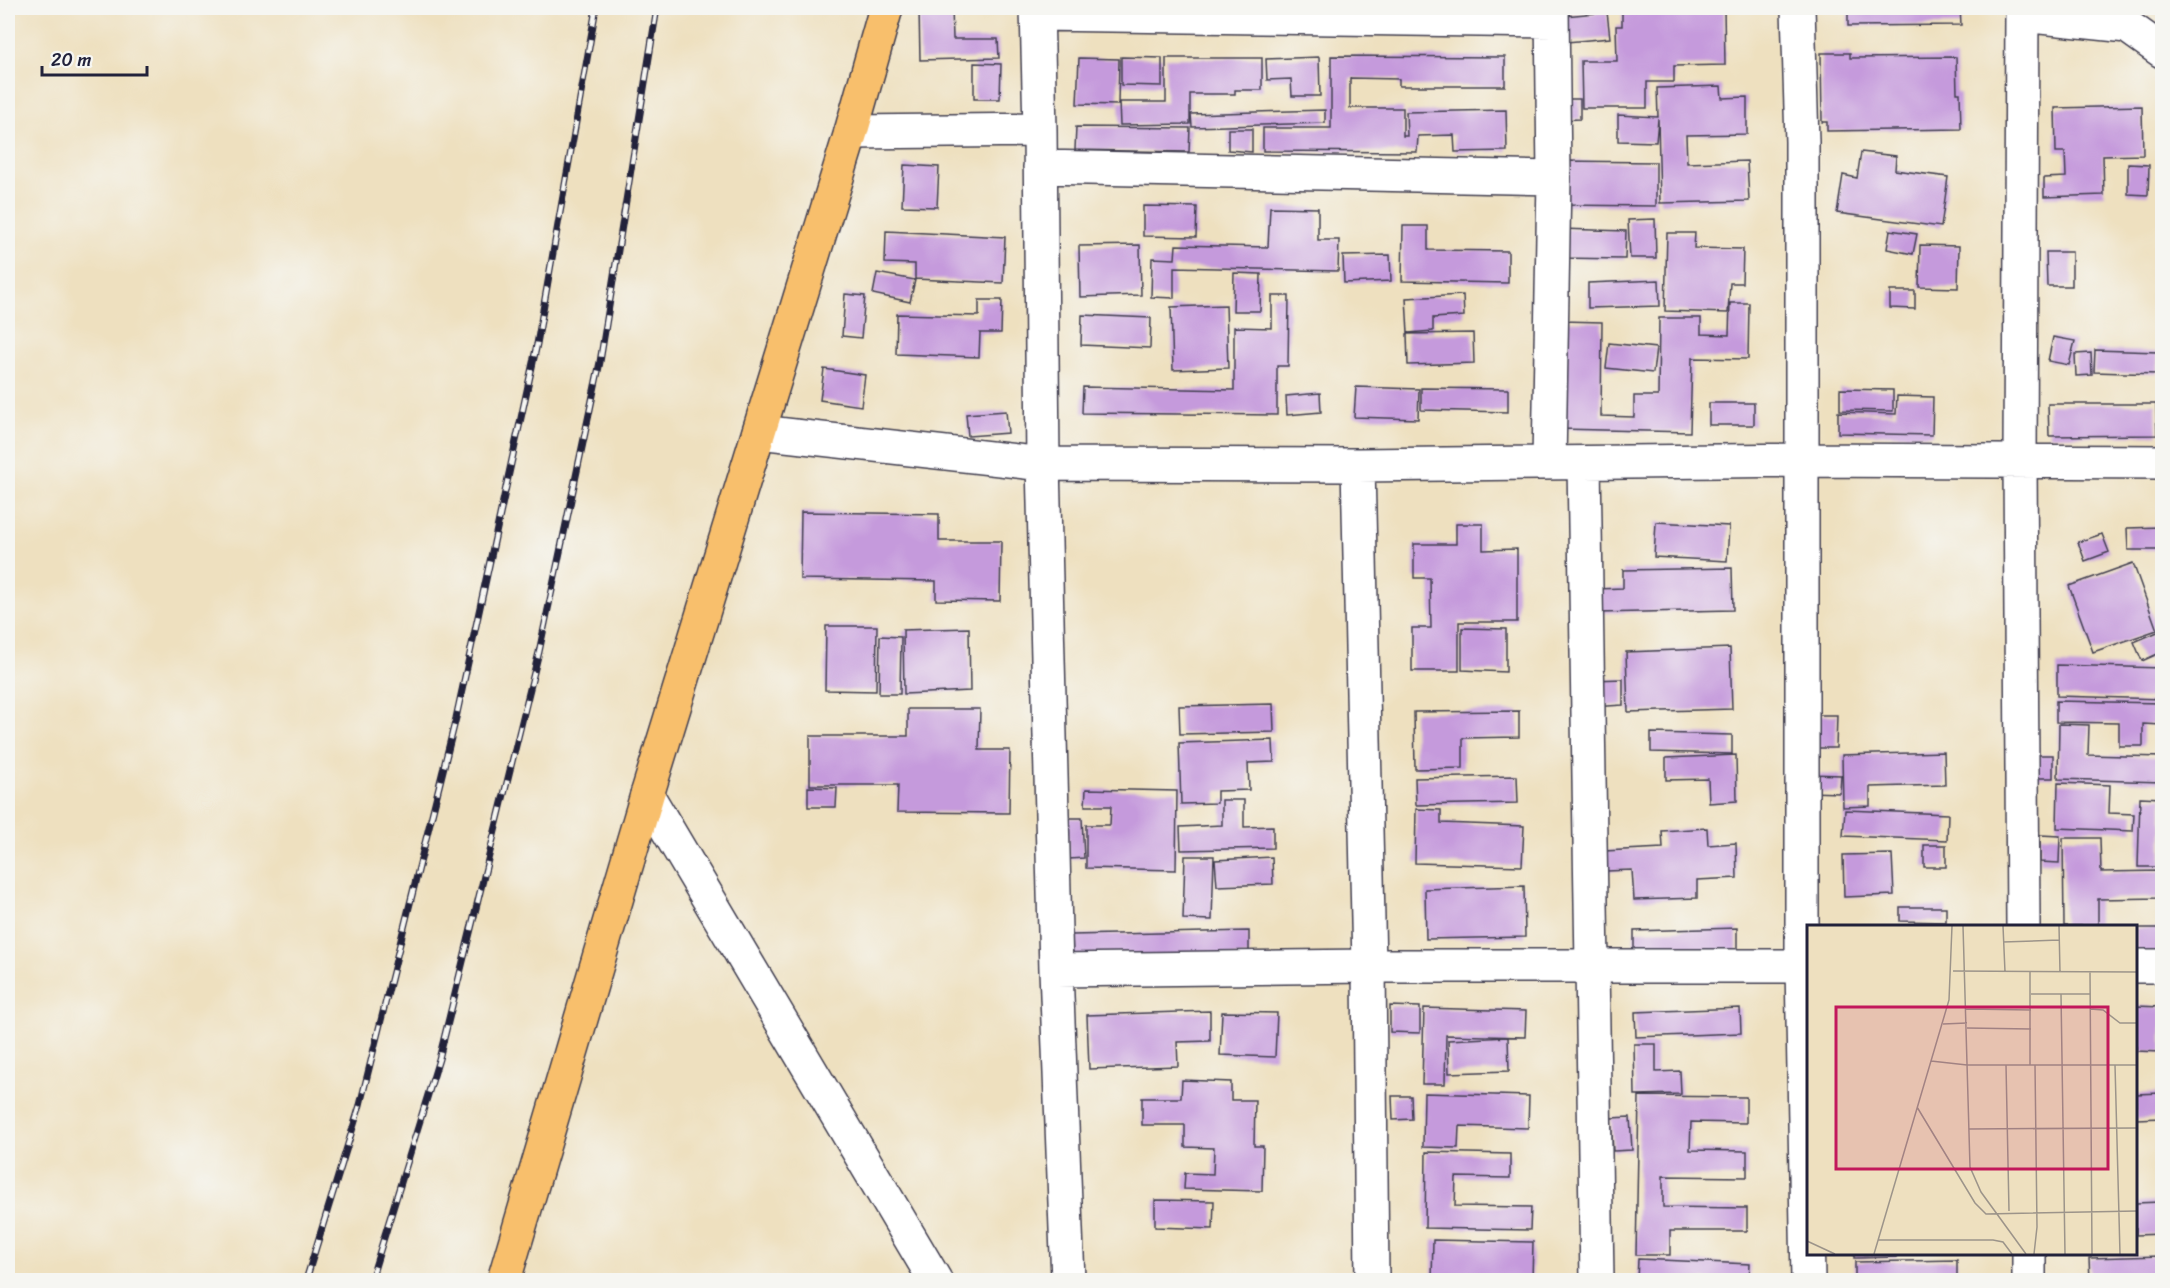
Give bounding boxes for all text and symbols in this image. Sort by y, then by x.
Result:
scale bar [42,39,147,77]
text: 20 m [51,44,91,76]
inset map [1807,925,2137,1255]

